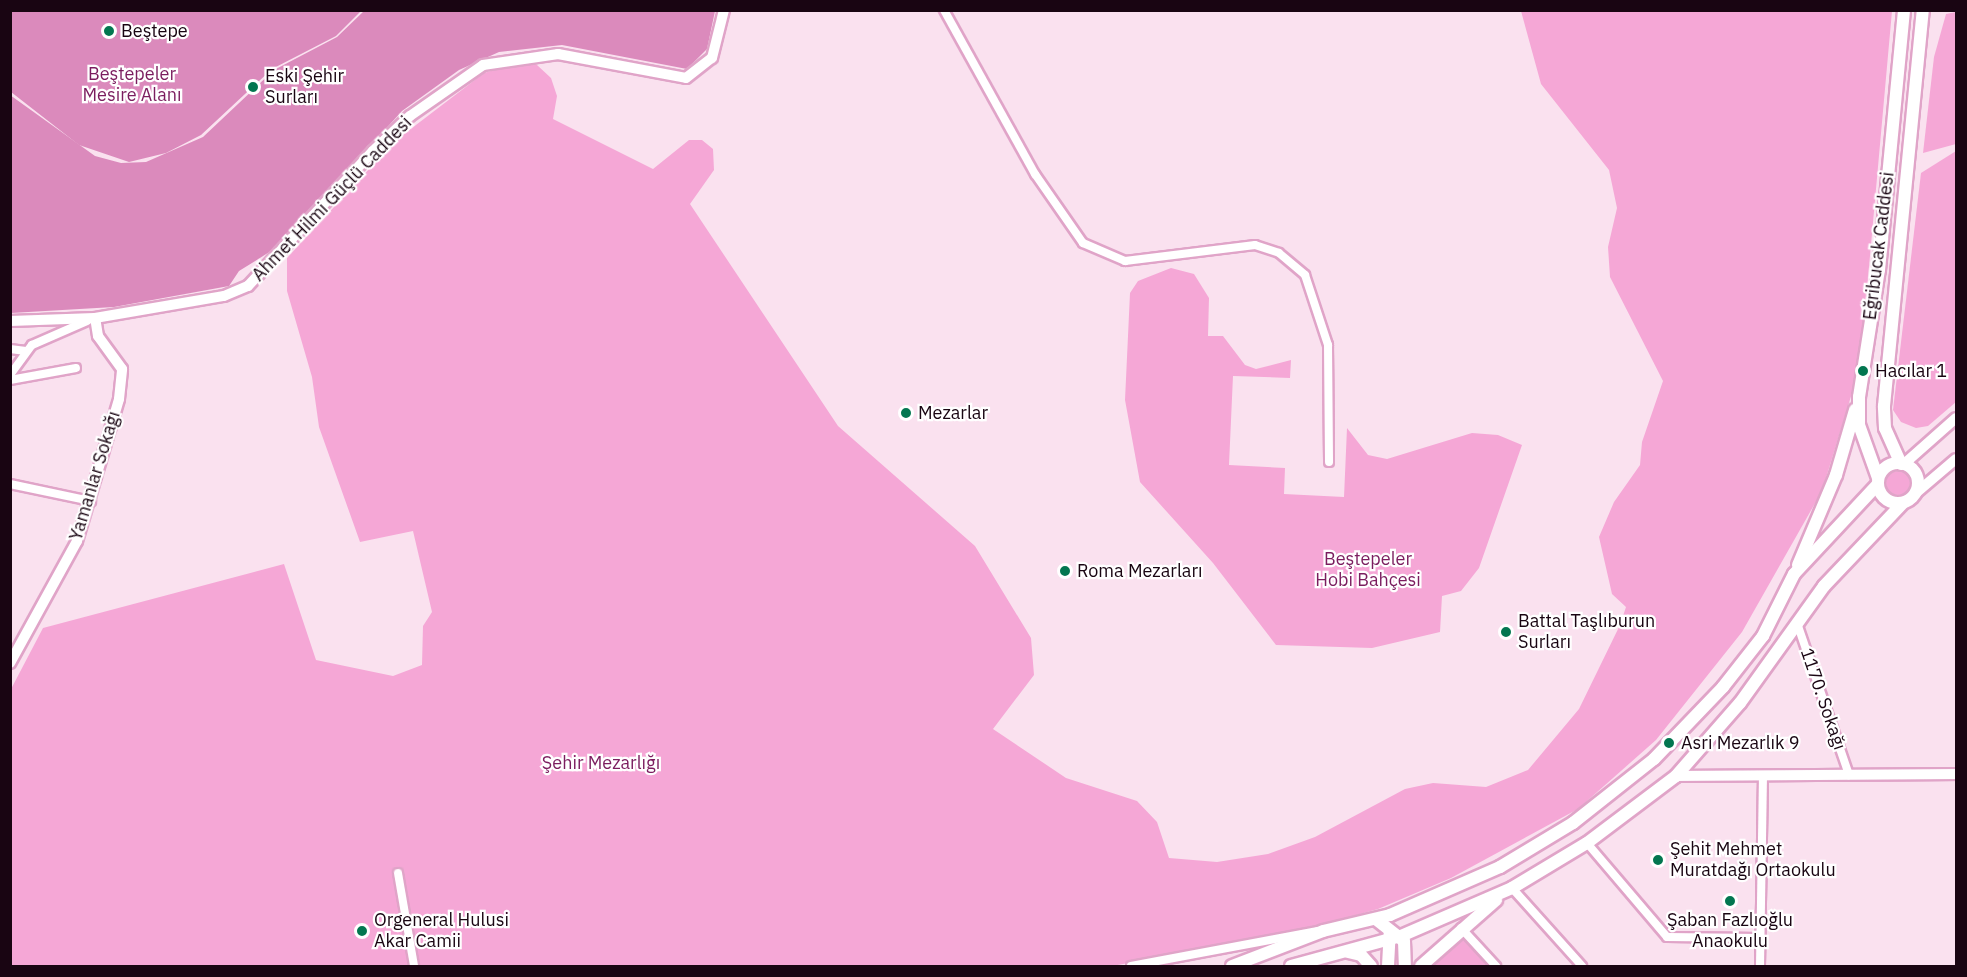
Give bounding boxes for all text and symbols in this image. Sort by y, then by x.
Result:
place label: Beştepe [121,20,188,42]
marker: Beştepe [102,24,116,38]
park label: Beştepeler Mesire Alanı [82,64,182,106]
place label: Eski Şehir Surları [265,66,344,109]
marker: Eski Şehir Surları [246,80,260,94]
street label: Ahmet Hilmi Güçlü Caddesi [248,112,416,286]
street label: Eğribucak Caddesi [1859,171,1899,321]
place label: Hacılar 1 [1875,360,1947,382]
marker: Hacılar 1 [1856,364,1870,378]
place label: Mezarlar [918,402,988,424]
marker: Mezarlar [899,406,913,420]
street label: Yamanlar Sokağı [65,409,125,543]
park label: Beştepeler Hobi Bahçesi [1315,549,1421,592]
place label: Roma Mezarları [1077,560,1202,582]
marker: Roma Mezarları [1058,564,1072,578]
place label: Battal Taşlıburun Surları [1518,611,1655,654]
marker: Battal Taşlıburun Surları [1499,625,1513,639]
street label: 1170. Sokağı [1796,645,1850,753]
place label: Asri Mezarlık 9 [1681,732,1800,754]
marker: Asri Mezarlık 9 [1662,736,1676,750]
park label: Şehir Mezarlığı [542,752,660,774]
place label: Şehit Mehmet Muratdağı Ortaokulu [1670,839,1836,882]
marker: Şehit Mehmet Muratdağı Ortaokulu [1651,853,1665,867]
marker: Şaban Fazlıoğlu Anaokulu [1723,894,1737,908]
place label: Orgeneral Hulusi Akar Camii [374,910,509,952]
place label: Şaban Fazlıoğlu Anaokulu [1667,910,1793,952]
marker: Orgeneral Hulusi Akar Camii [355,924,369,938]

